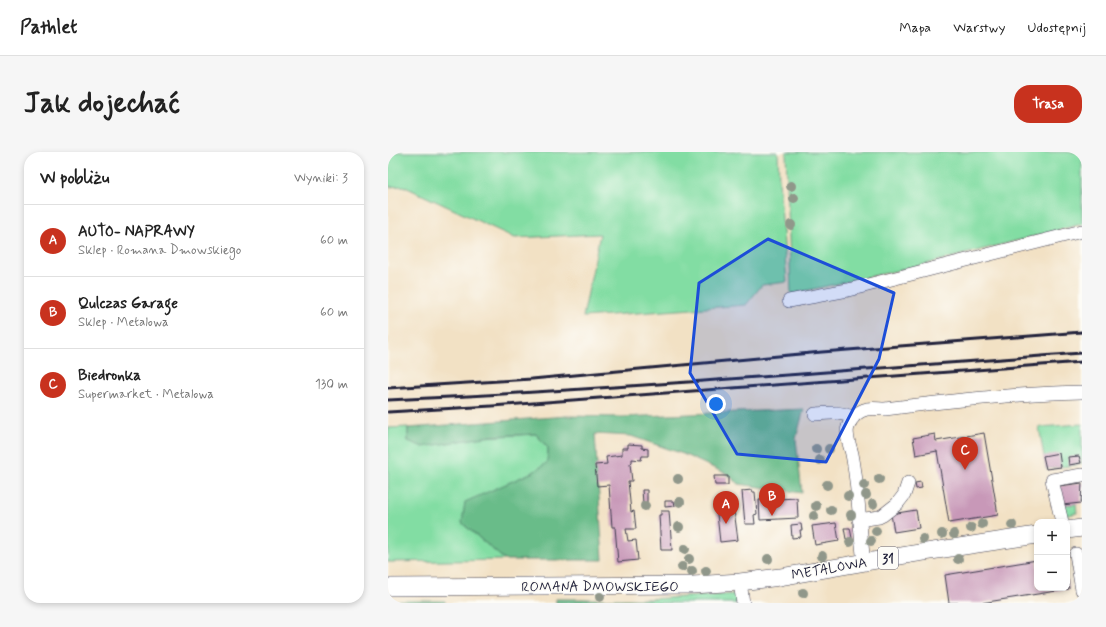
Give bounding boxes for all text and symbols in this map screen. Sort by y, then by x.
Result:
text: Pathlet [20,15,77,40]
text: Mapa [899,19,931,37]
text: Warstwy [953,19,1005,37]
text: Udostępnij [1027,19,1086,37]
button: Trasa [1014,85,1082,123]
text: Jak dojechać [24,86,180,123]
text: W pobliżu [40,167,109,189]
text: Wyniki: 3 [294,170,348,187]
text: AUTO- NAPRAWY [78,222,195,242]
text: A [49,232,57,249]
text: 60 m [320,232,348,249]
text: Sklep · Romana Dmowskiego [78,242,241,259]
text: Qulczas Garage [78,294,178,314]
text: B [49,304,57,321]
text: 60 m [320,304,348,321]
text: Sklep · Metalowa [78,314,169,331]
text: Biedronka [78,366,141,386]
text: C [48,376,58,393]
text: 130 m [315,376,348,393]
text: Supermarket · Metalowa [78,386,214,403]
your location [706,394,726,414]
pin: C [952,437,978,470]
pin: B [759,483,785,516]
pin: A [713,491,739,524]
map controls [1034,519,1070,591]
button: + [1034,519,1070,555]
road number: 31 [878,547,898,569]
street label: METALOWA [790,553,868,584]
button: − [1034,555,1070,591]
street label: ROMANA DMOWSKIEGO [521,578,679,596]

